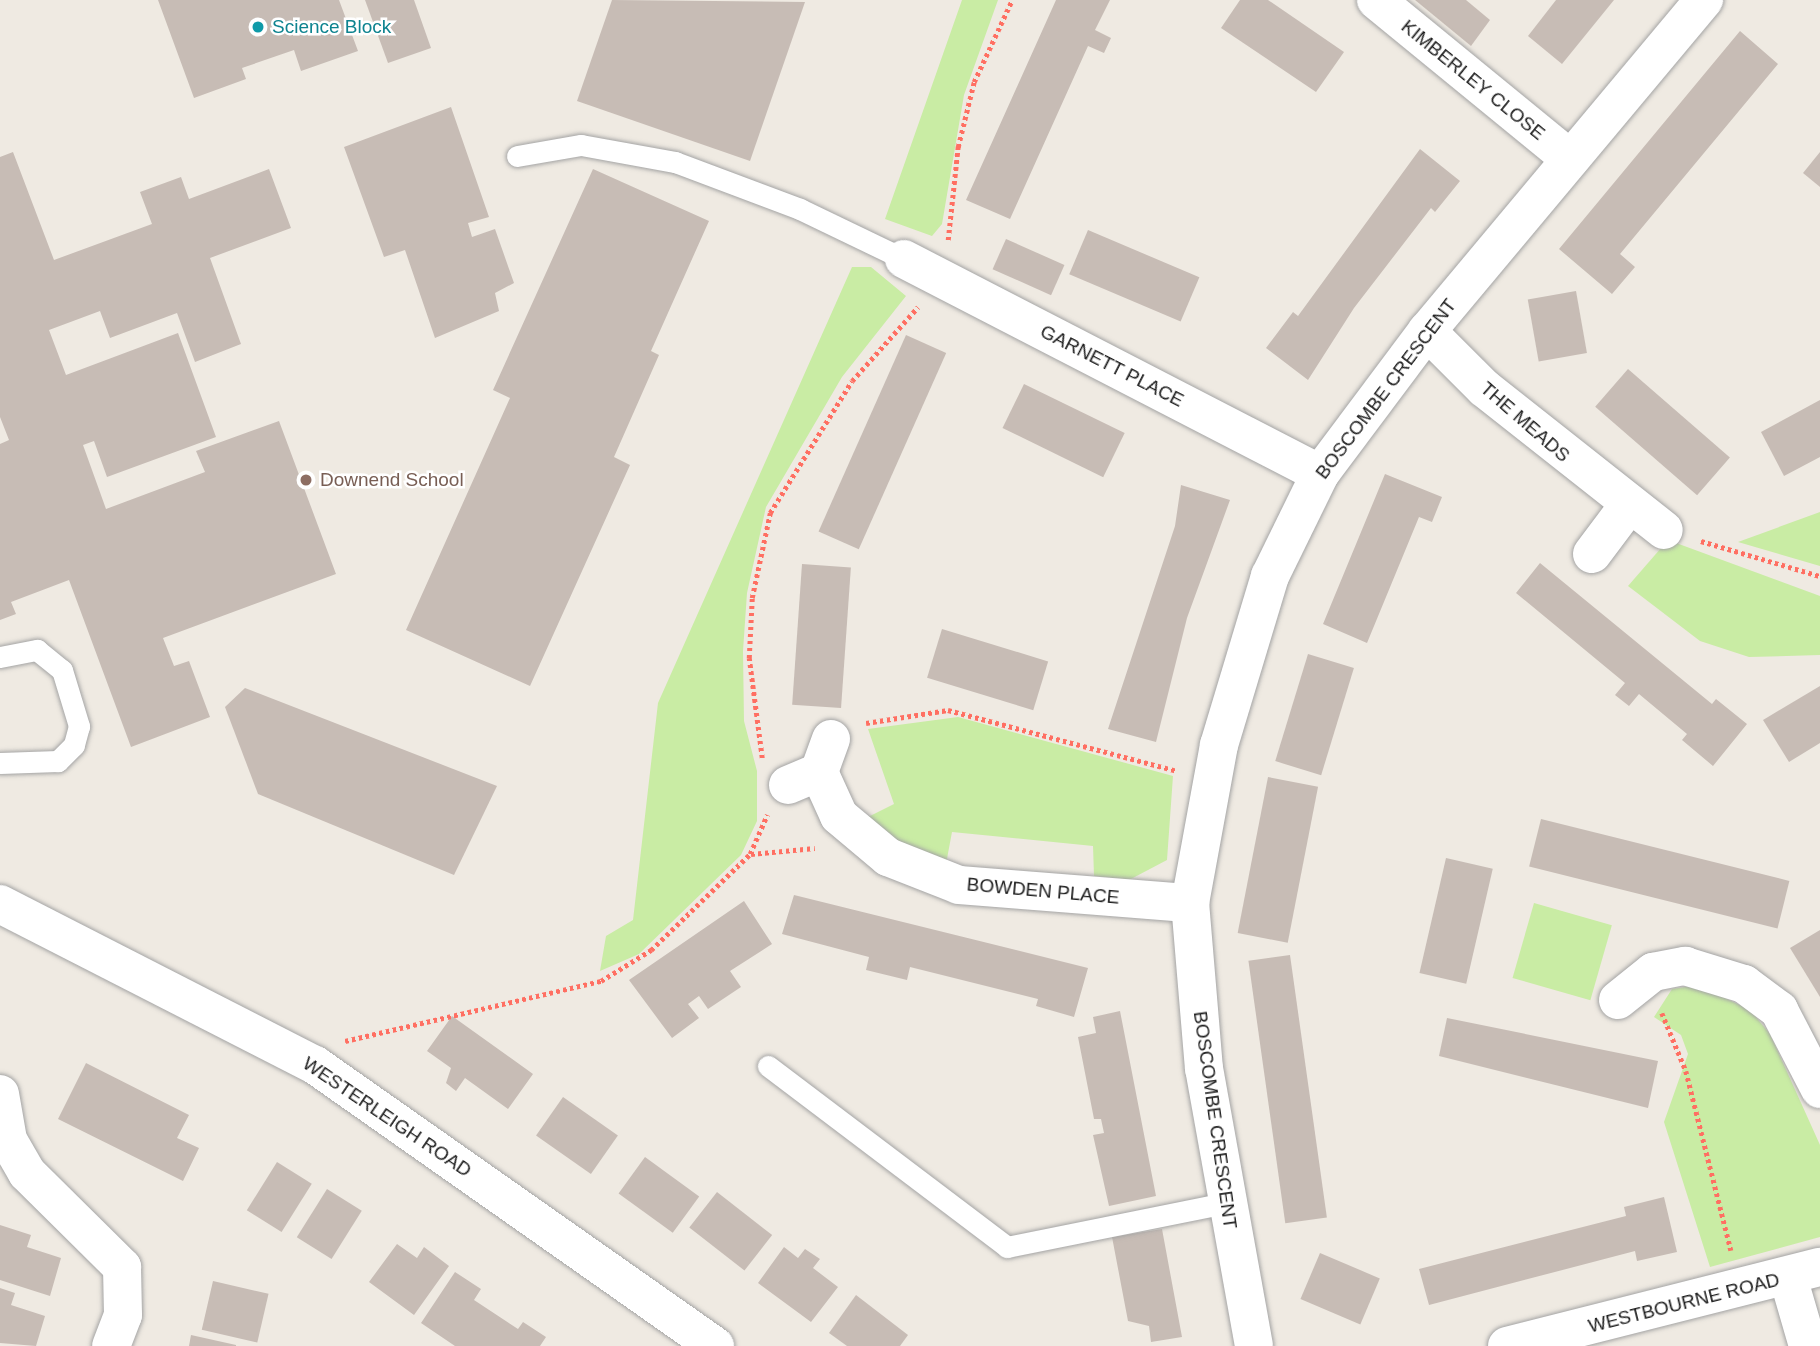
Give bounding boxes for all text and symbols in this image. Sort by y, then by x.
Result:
street label: KIMBERLEY CLOSE [1396,15,1550,145]
place label: Science Block [272,16,391,38]
marker: Science Block [250,19,266,35]
street label: BOSCOMBE CRESCENT [1311,294,1461,484]
street label: GARNETT PLACE [1036,320,1188,412]
street label: THE MEADS [1476,377,1574,467]
place label: Downend School [320,469,464,491]
marker: Downend School [298,472,314,488]
street label: BOWDEN PLACE [966,873,1120,909]
street label: BOSCOMBE CRESCENT [1188,1010,1242,1230]
street label: WESTERLEIGH ROAD [298,1052,476,1182]
street label: WESTBOURNE ROAD [1586,1268,1782,1338]

